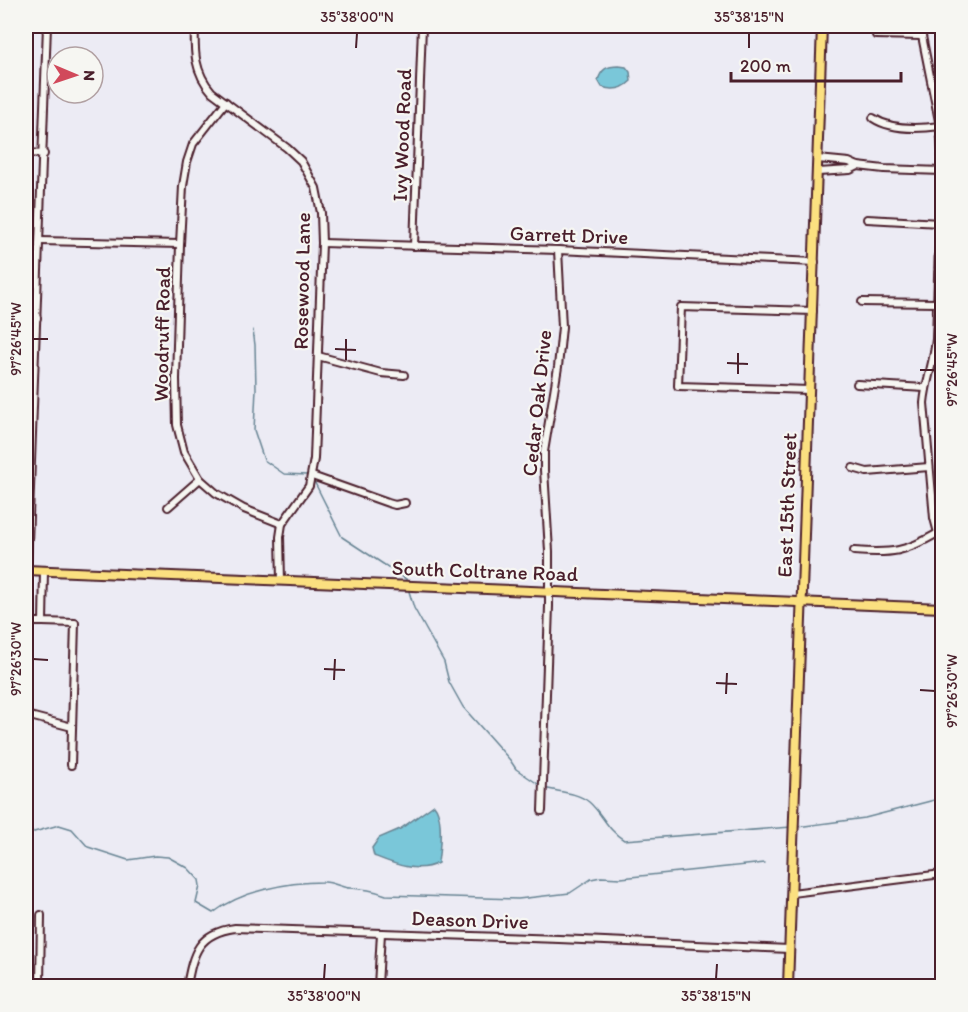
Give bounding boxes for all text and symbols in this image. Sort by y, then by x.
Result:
text: 35°38'00"N [320,8,394,26]
text: 35°38'15"N [714,8,784,26]
north arrow [45,45,105,105]
scale bar [731,45,900,83]
text: 200 m [740,55,791,77]
street label: Ivy Wood Road [387,68,416,202]
text: N [80,70,99,81]
street label: Rosewood Lane [288,212,315,350]
street label: Garrett Drive [509,220,629,249]
street label: Woodruff Road [148,266,175,402]
text: 97°26'45"W [7,302,25,376]
street label: Cedar Oak Drive [516,328,557,477]
text: 97°26'45"W [943,333,961,407]
street label: East 15th Street [771,432,802,578]
street label: South Coltrane Road [391,555,579,586]
text: 97°26'30"W [7,622,25,696]
text: 97°26'30"W [943,654,961,728]
street label: Deason Drive [411,905,529,934]
text: 35°38'00"N [287,987,361,1005]
text: 35°38'15"N [681,987,751,1005]

